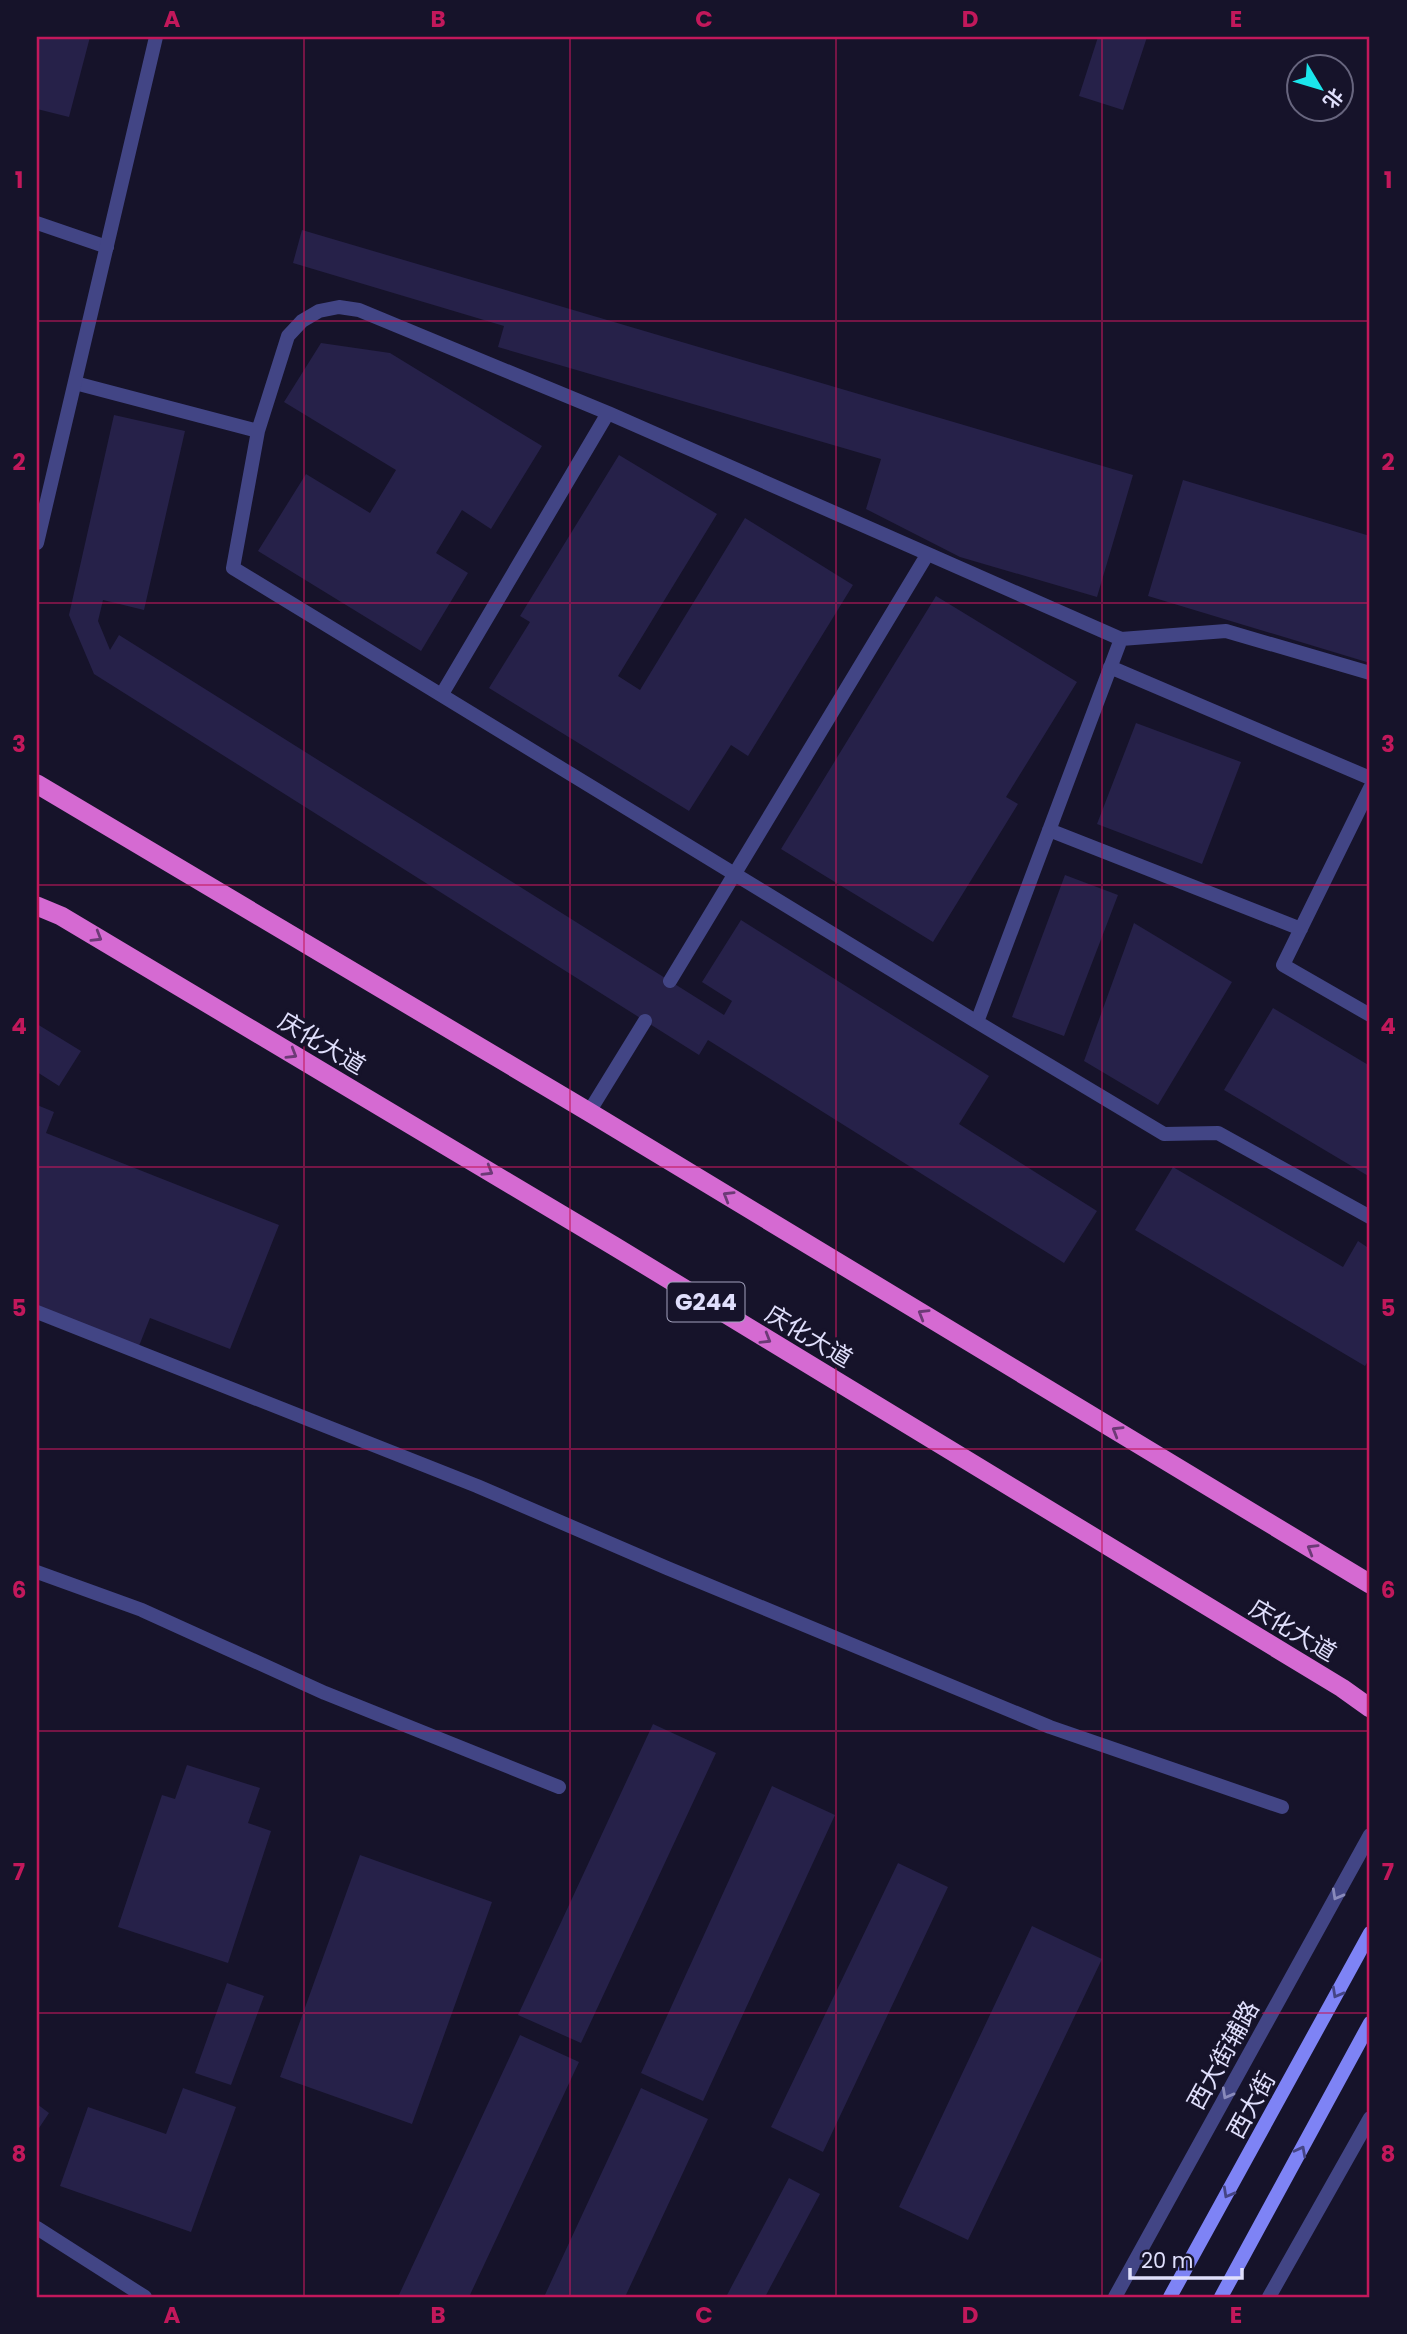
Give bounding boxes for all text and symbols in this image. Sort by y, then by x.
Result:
text: A [164,3,181,35]
text: B [430,3,446,35]
text: C [695,3,713,35]
text: D [962,3,978,35]
text: E [1230,3,1242,35]
north arrow [1284,52,1354,122]
text: 北 [1317,82,1349,114]
text: 1 [15,164,23,196]
text: 1 [1384,164,1392,196]
text: 2 [12,446,26,478]
text: 2 [1381,446,1395,478]
text: 3 [12,728,26,760]
text: 3 [1381,728,1395,760]
one-way arrow [90,929,103,942]
street label: 庆化大道 [272,1004,372,1082]
text: 4 [11,1010,27,1042]
text: 4 [1380,1010,1396,1042]
one-way arrow [285,1046,298,1059]
one-way arrow [480,1162,493,1175]
one-way arrow [722,1191,735,1204]
road number: G244 [668,1282,744,1322]
text: 5 [12,1292,26,1324]
text: 5 [1381,1292,1395,1324]
street label: 庆化大道 [759,1297,859,1375]
one-way arrow [917,1309,930,1322]
one-way arrow [759,1330,772,1343]
one-way arrow [1112,1427,1125,1440]
one-way arrow [1306,1544,1319,1557]
text: 6 [12,1574,26,1606]
text: 6 [1381,1574,1395,1606]
street label: 庆化大道 [1243,1591,1343,1669]
text: 7 [13,1856,25,1888]
text: 7 [1382,1856,1394,1888]
one-way arrow [1332,1888,1345,1900]
one-way arrow [1332,1986,1346,1999]
street label: 西大街辅路 [1181,1996,1265,2114]
street label: 西大街 [1221,2067,1281,2143]
one-way arrow [1222,2087,1235,2099]
text: 8 [12,2138,26,2170]
text: 8 [1381,2138,1395,2170]
one-way arrow [1292,2146,1306,2159]
one-way arrow [1223,2186,1237,2198]
scale bar [1130,2236,1242,2280]
text: 20 m [1141,2246,1194,2275]
text: A [164,2299,181,2331]
text: B [430,2299,446,2331]
text: C [695,2299,713,2331]
text: D [962,2299,978,2331]
text: E [1230,2299,1242,2331]

